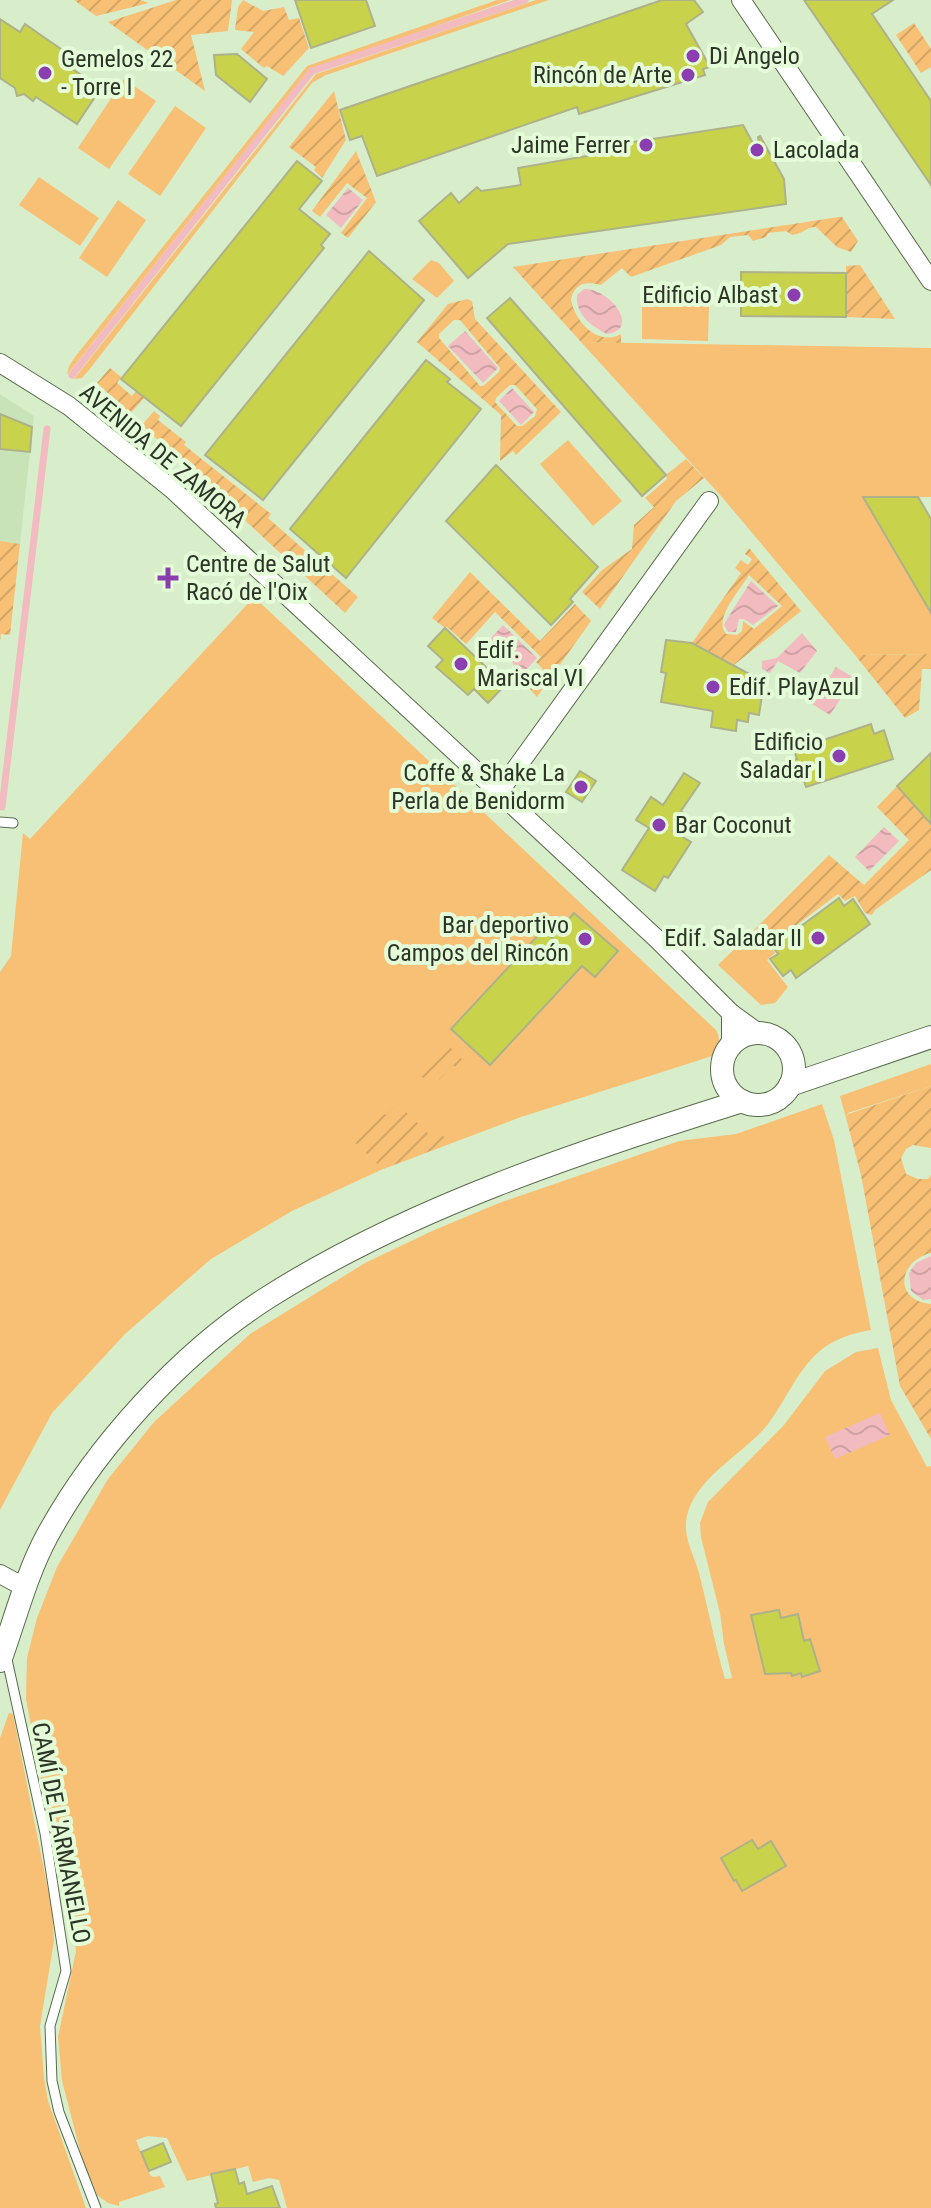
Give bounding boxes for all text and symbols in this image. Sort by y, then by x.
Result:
place label: Di Angelo [709,42,800,70]
place label: Gemelos 22 - Torre I [61,45,173,101]
marker: Di Angelo [684,47,702,65]
place label: Rincón de Arte [533,61,672,89]
marker: Gemelos 22 - Torre I [36,64,54,82]
marker: Rincón de Arte [679,66,697,84]
place label: Jaime Ferrer [511,131,630,159]
marker: Jaime Ferrer [637,136,655,154]
place label: Lacolada [773,136,859,164]
marker: Lacolada [748,141,766,159]
place label: Edificio Albast [642,281,778,309]
marker: Edificio Albast [785,286,803,304]
street label: AVENIDA DE ZAMORA [74,378,252,534]
place label: Centre de Salut Racó de l'Oix [186,550,330,606]
marker: Centre de Salut Racó de l'Oix [157,567,179,589]
place label: Edif. Mariscal VI [477,636,583,692]
marker: Edif. Mariscal VI [452,655,470,673]
place label: Edif. PlayAzul [729,673,859,701]
marker: Edif. PlayAzul [704,678,722,696]
place label: Edificio Saladar I [740,728,823,784]
marker: Edificio Saladar I [830,747,848,765]
place label: Coffe & Shake La Perla de Benidorm [391,759,565,815]
marker: Coffe & Shake La Perla de Benidorm [572,778,590,796]
place label: Bar Coconut [675,811,792,839]
marker: Bar Coconut [650,816,668,834]
place label: Bar deportivo Campos del Rincón [387,911,569,967]
place label: Edif. Saladar II [664,924,802,952]
marker: Edif. Saladar II [809,929,827,947]
marker: Bar deportivo Campos del Rincón [576,930,594,948]
street label: CAMÍ DE L'ARMANELLO [26,1720,96,1946]

